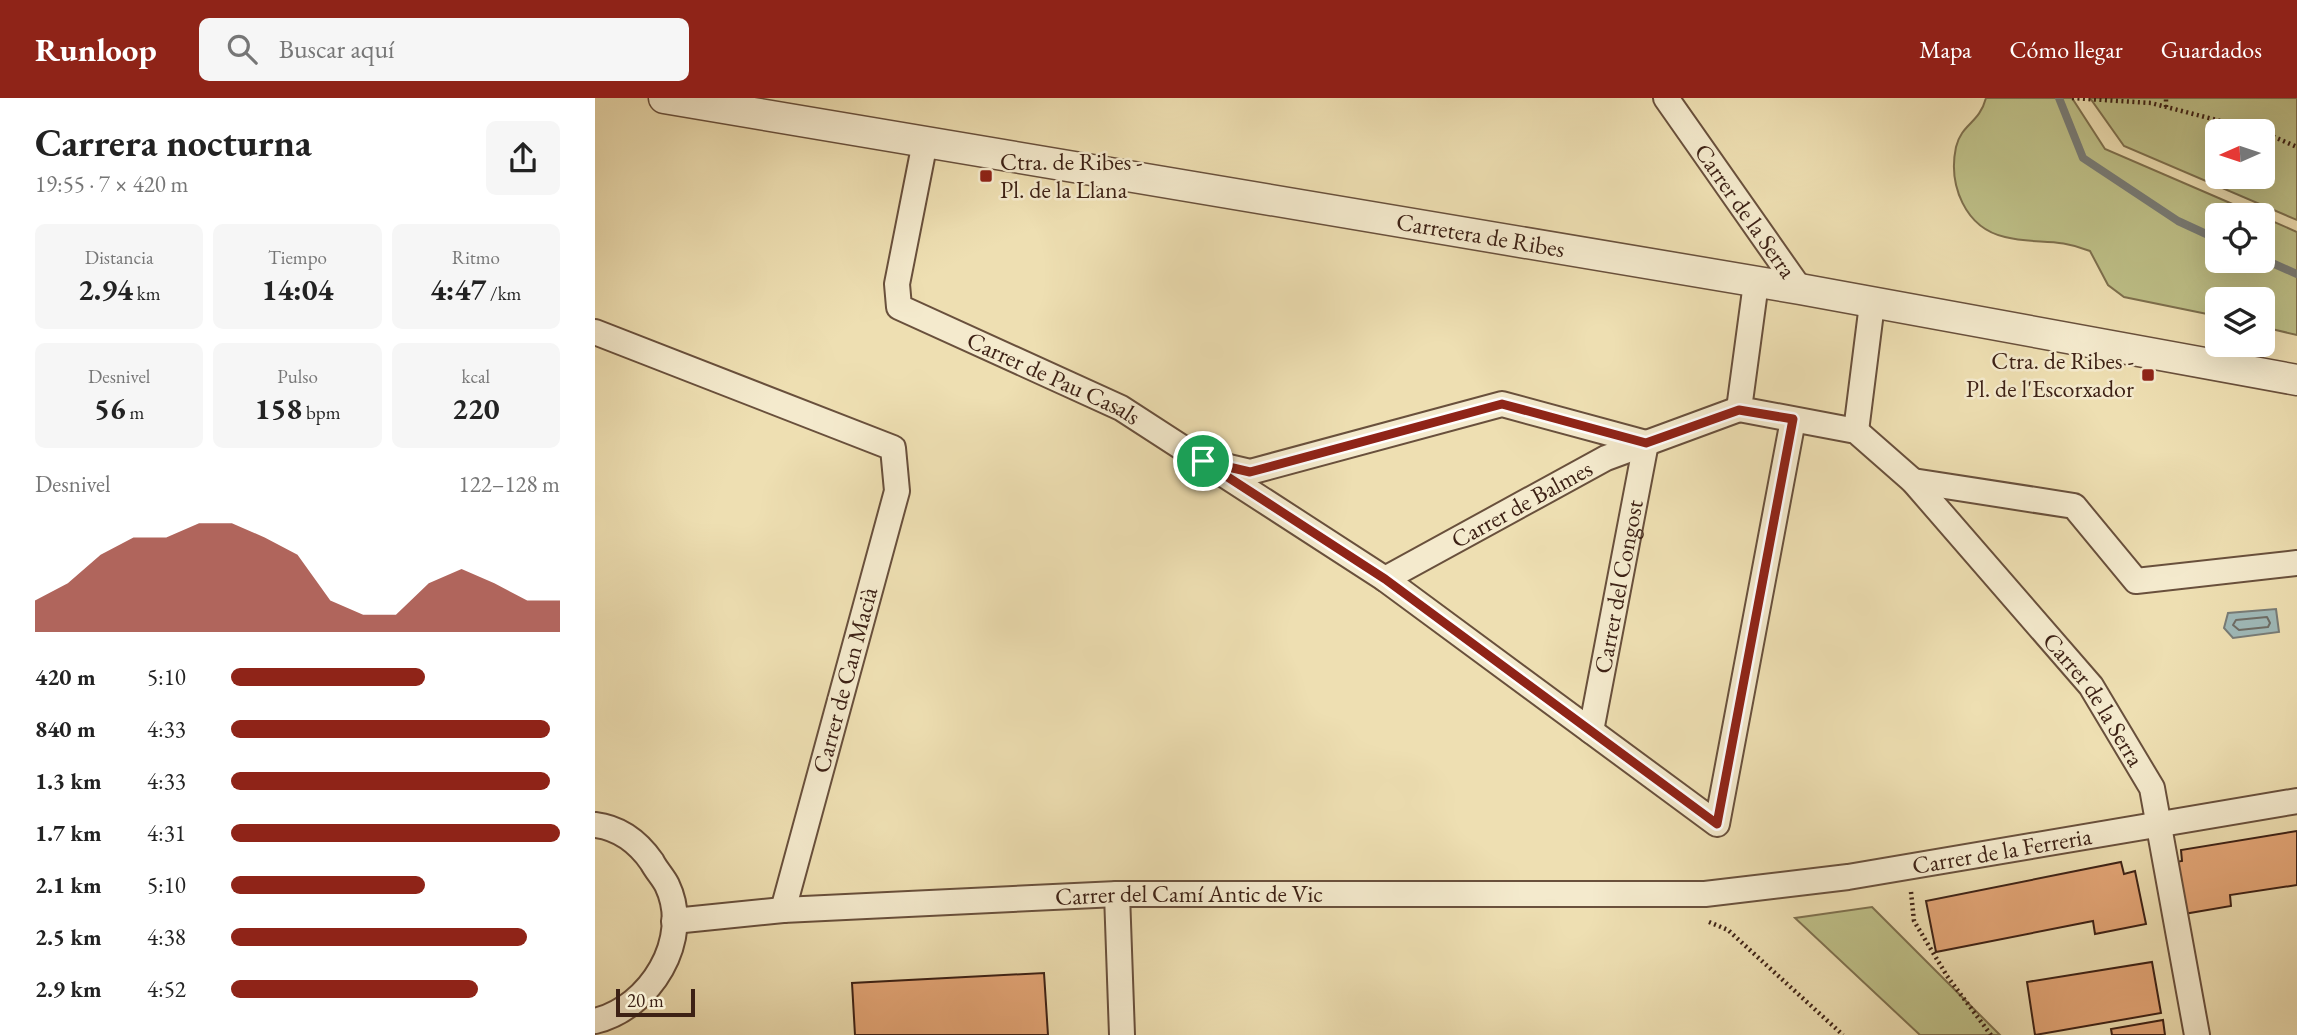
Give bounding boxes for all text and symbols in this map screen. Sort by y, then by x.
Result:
search box [199,18,689,81]
text: Runloop [35,28,157,71]
icon: search [223,30,261,68]
text: Buscar aquí [279,32,395,66]
text: Mapa [1919,34,1972,65]
text: Cómo llegar [2010,34,2123,65]
text: Guardados [2161,34,2262,65]
text: Carrera nocturna [35,118,312,167]
north arrow [2205,119,2275,189]
map controls [2205,119,2275,357]
button: share [486,121,560,195]
street label: Carrer de la Serra [1688,137,1804,284]
place label: Ctra. de Ribes - Pl. de la Llana [1000,146,1143,205]
marker: Ctra. de Ribes - Pl. de la Llana [978,168,994,184]
text: 19:55 · 7 × 420 m [35,169,188,199]
button: locate [2205,203,2275,273]
street label: Carretera de Ribes [1394,205,1567,264]
text: Distancia [85,245,154,270]
text: Tiempo [268,245,327,270]
text: Ritmo [452,245,500,270]
text: 2.94 [78,270,133,309]
text: 14:04 [262,270,333,309]
text: 4:47 [430,270,486,309]
text: km [133,281,160,306]
text: /km [486,281,521,306]
button: layers [2205,287,2275,357]
street label: Carrer de Pau Casals [962,324,1147,432]
place label: Ctra. de Ribes - Pl. de l'Escorxador [1966,345,2134,404]
text: Desnivel [88,364,150,389]
text: Pulso [277,364,318,389]
text: kcal [462,364,490,389]
marker: Ctra. de Ribes - Pl. de l'Escorxador [2140,367,2156,383]
text: 56 [94,389,126,428]
text: 158 [255,389,302,428]
text: 220 [452,389,500,428]
text: m [126,400,144,425]
text: bpm [302,400,340,425]
pin [1173,431,1233,491]
icon: arrive [1184,442,1222,480]
street label: Carrer de Balmes [1446,452,1598,555]
text: Desnivel [35,469,111,499]
text: 122–128 m [459,469,560,499]
street label: Carrer del Congost [1586,497,1650,676]
street label: Carrer de Can Macià [805,583,884,776]
street label: Carrer de la Serra [2036,625,2152,772]
text: 420 m [35,662,96,692]
text: 5:10 [147,662,186,692]
text: 840 m [35,714,96,744]
text: 4:33 [147,714,186,744]
text: 1.3 km [35,766,102,796]
text: 4:33 [147,766,186,796]
text: 1.7 km [35,818,102,848]
text: 4:31 [147,818,186,848]
street label: Carrer de la Ferreria [1910,820,2094,881]
text: 2.1 km [35,870,102,900]
text: 5:10 [147,870,186,900]
street label: Carrer del Camí Antic de Vic [1054,878,1323,912]
text: 2.5 km [35,922,102,952]
text: 4:38 [147,922,186,952]
text: 2.9 km [35,974,102,1004]
text: 4:52 [147,974,186,1004]
scale bar [616,986,695,1018]
text: 20 m [627,988,664,1013]

